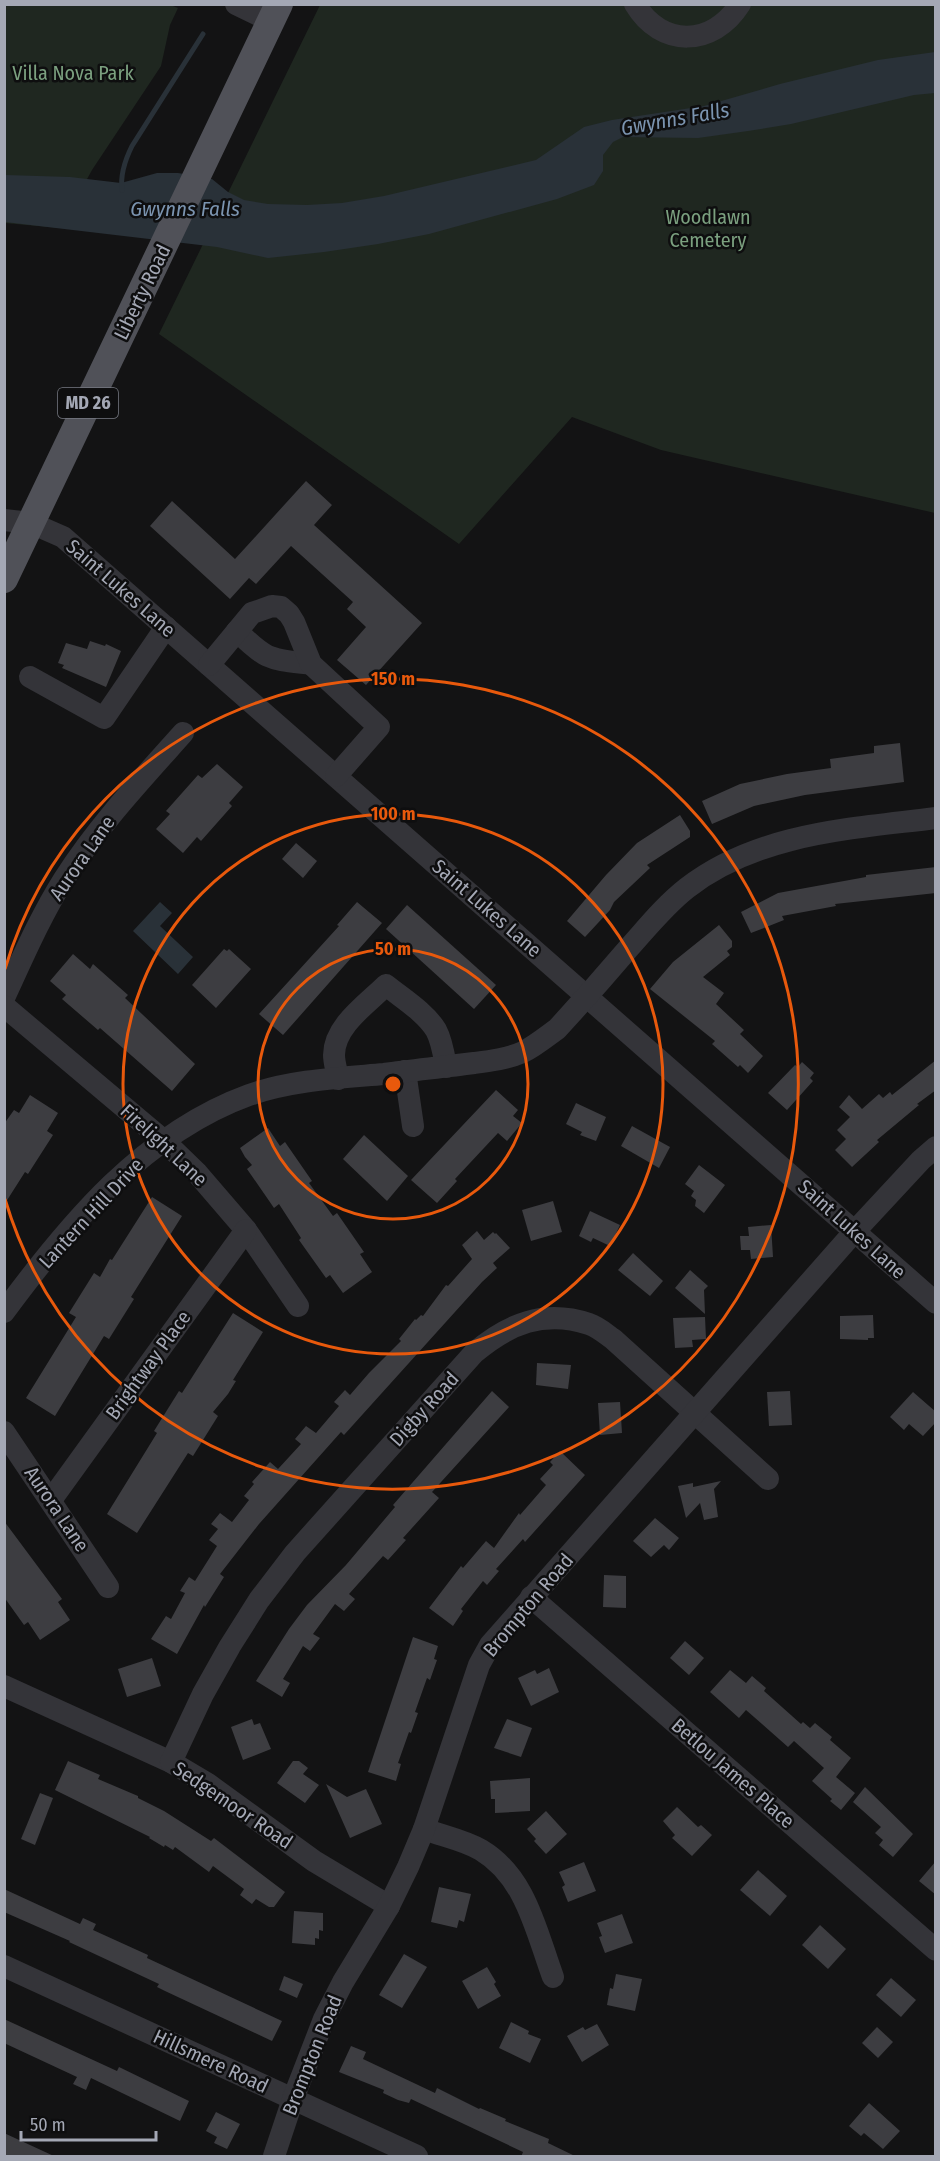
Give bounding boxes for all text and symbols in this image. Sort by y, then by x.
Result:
park label: Villa Nova Park [12,61,134,85]
water label: Gwynns Falls [619,97,731,141]
water label: Gwynns Falls [130,196,240,222]
park label: Woodlawn Cemetery [665,205,751,252]
street label: Liberty Road [109,240,175,344]
road number: MD 26 [58,388,118,418]
street label: Saint Lukes Lane [62,534,180,642]
text: 150 m [371,668,415,690]
text: 100 m [371,803,415,825]
street label: Aurora Lane [44,811,120,905]
street label: Saint Lukes Lane [428,854,546,962]
text: 50 m [375,938,411,960]
centre of rings [383,1074,403,1094]
street label: Firelight Lane [116,1099,212,1191]
street label: Lantern Hill Drive [34,1153,148,1273]
street label: Saint Lukes Lane [793,1174,911,1284]
street label: Brightway Place [100,1306,196,1424]
street label: Digby Road [384,1367,464,1451]
street label: Aurora Lane [20,1462,94,1556]
street label: Brompton Road [478,1548,578,1662]
street label: Betlou James Place [667,1713,799,1833]
street label: Sedgemoor Road [169,1756,297,1854]
street label: Brompton Road [277,1991,347,2119]
street label: Hillsmere Road [150,2024,272,2098]
scale bar [21,2104,156,2142]
text: 50 m [30,2114,66,2136]

